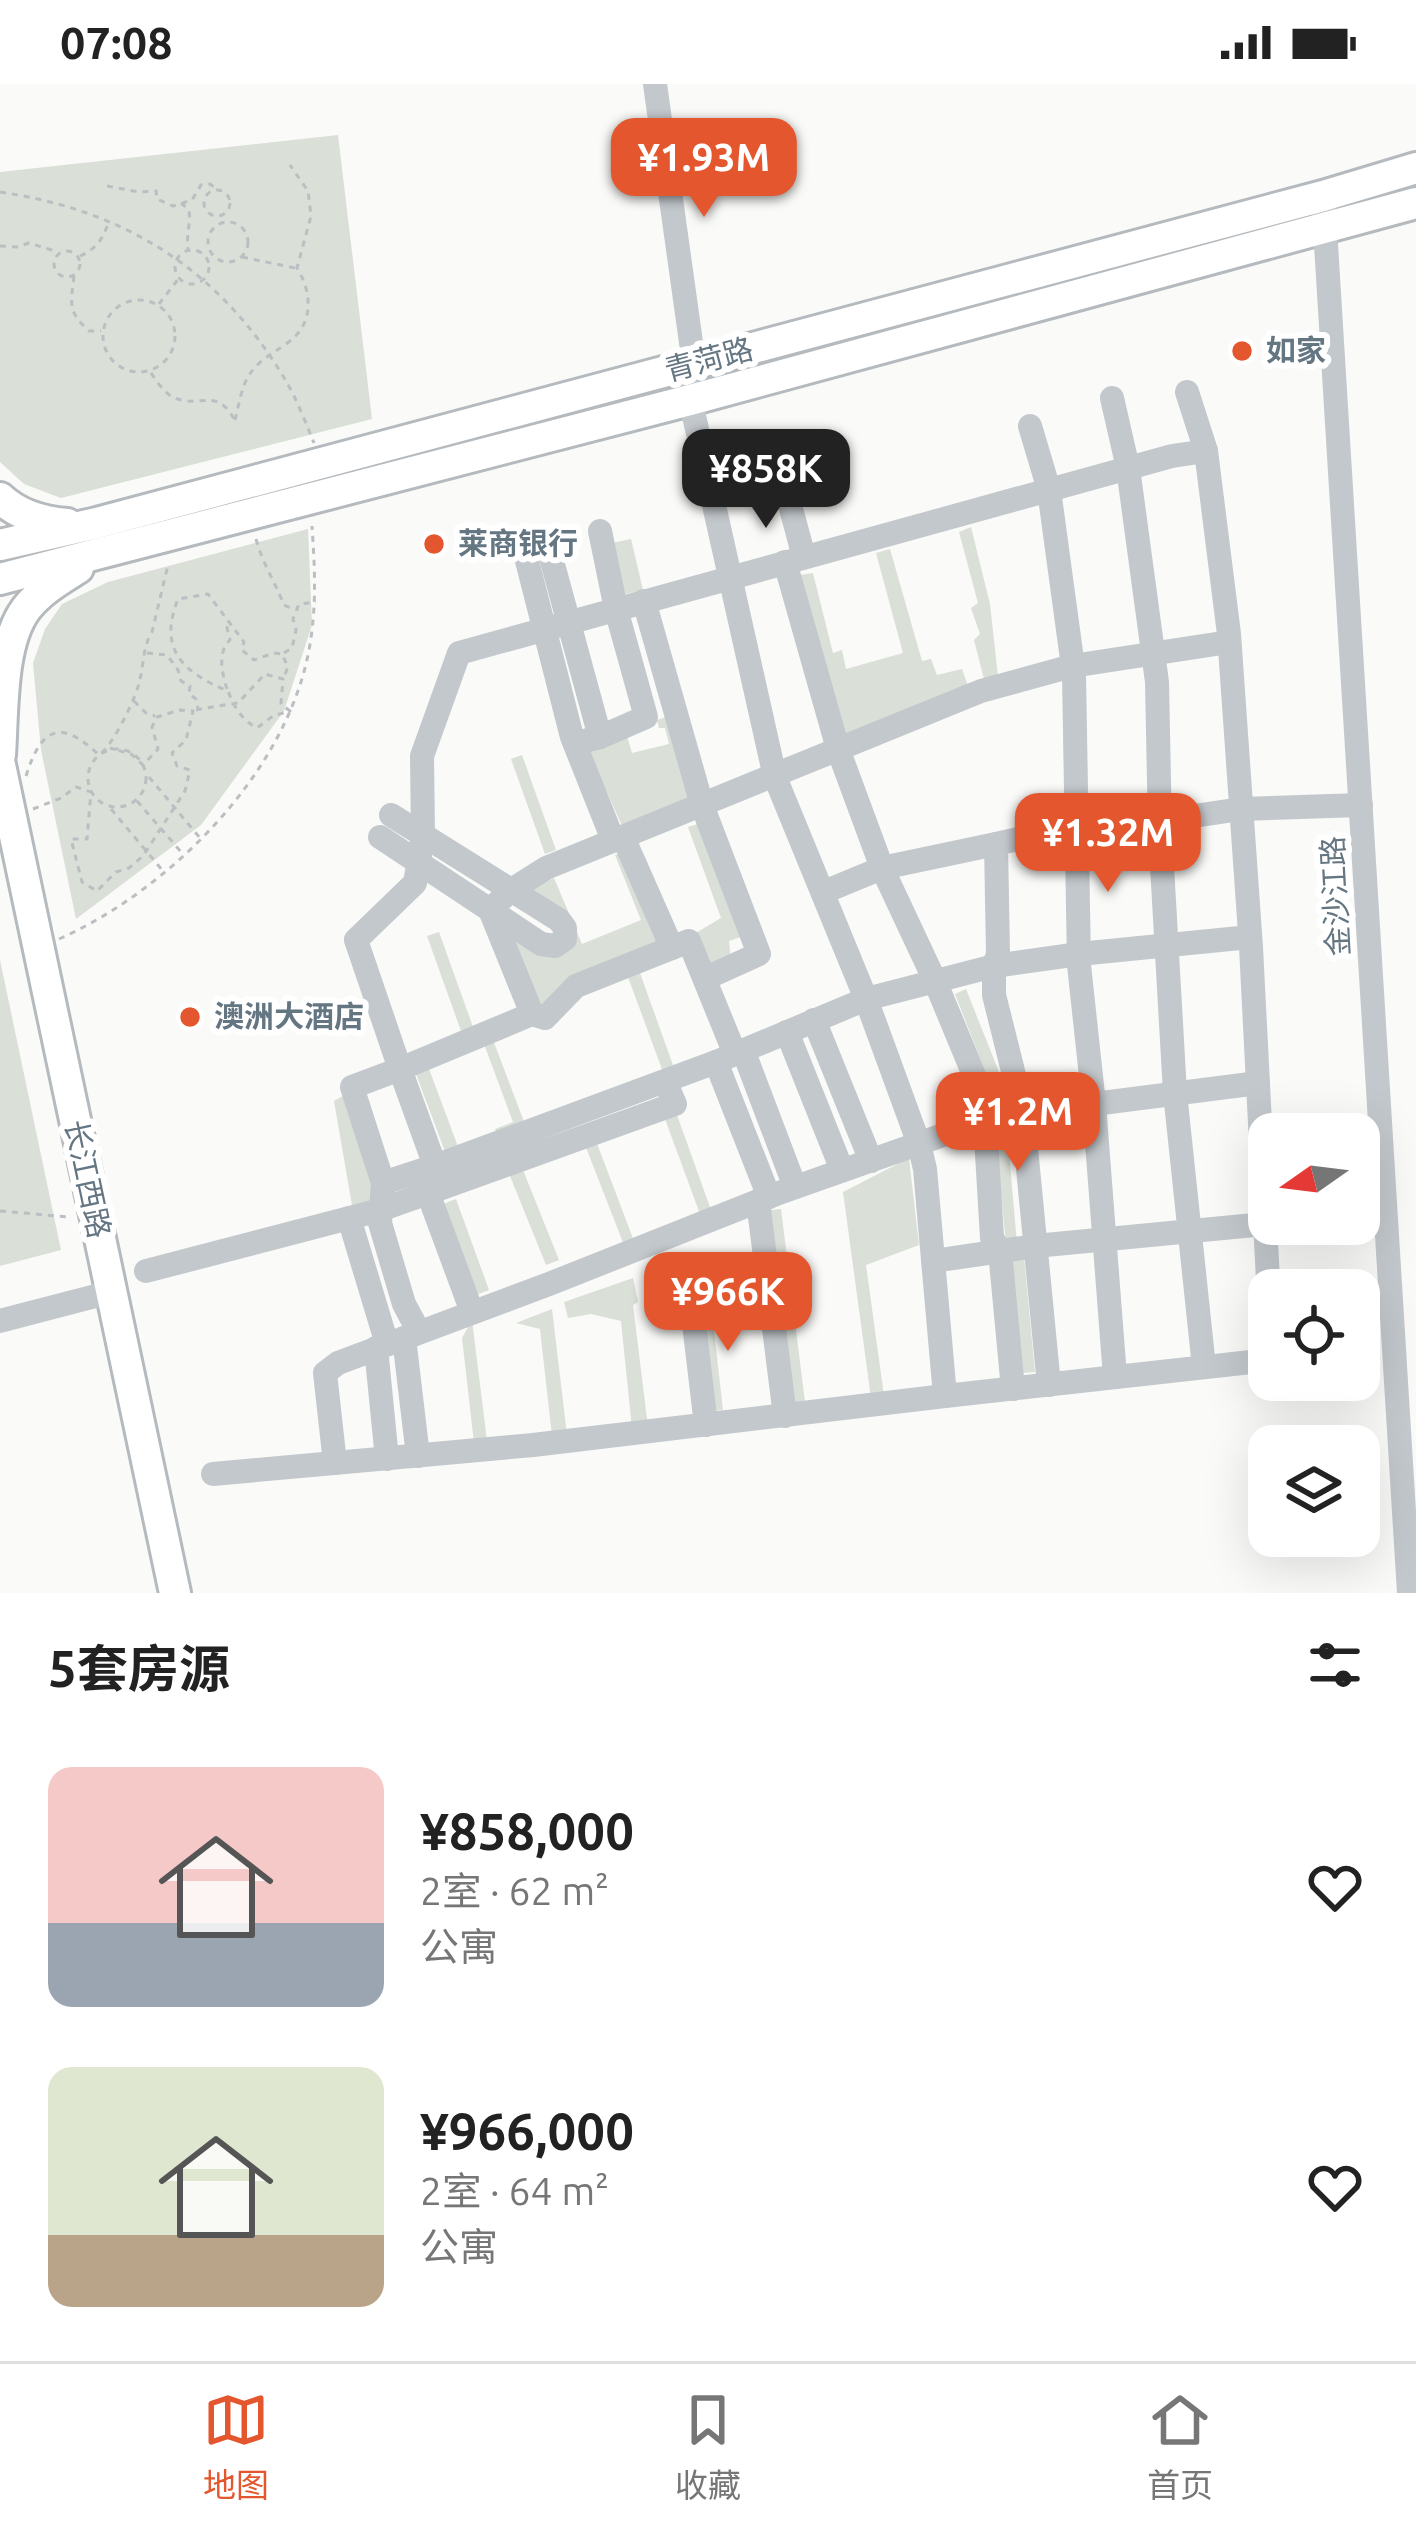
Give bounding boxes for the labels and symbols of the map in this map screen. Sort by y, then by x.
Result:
pin: ¥1.93M [606,118,802,220]
street label: 青菏路 [661,331,757,387]
place label: 如家 [1266,333,1326,367]
marker: 如家 [1229,338,1255,364]
pin: ¥858K [682,429,850,531]
place label: 莱商银行 [458,526,578,560]
marker: 莱商银行 [421,531,447,557]
pin: ¥1.32M [1010,793,1206,895]
street label: 金沙江路 [1315,835,1355,957]
place label: 澳洲大酒店 [214,999,364,1033]
marker: 澳洲大酒店 [177,1004,203,1030]
pin: ¥1.2M [934,1072,1102,1174]
north arrow [1248,1113,1380,1245]
street label: 长江西路 [59,1117,117,1241]
pin: ¥966K [644,1252,812,1354]

